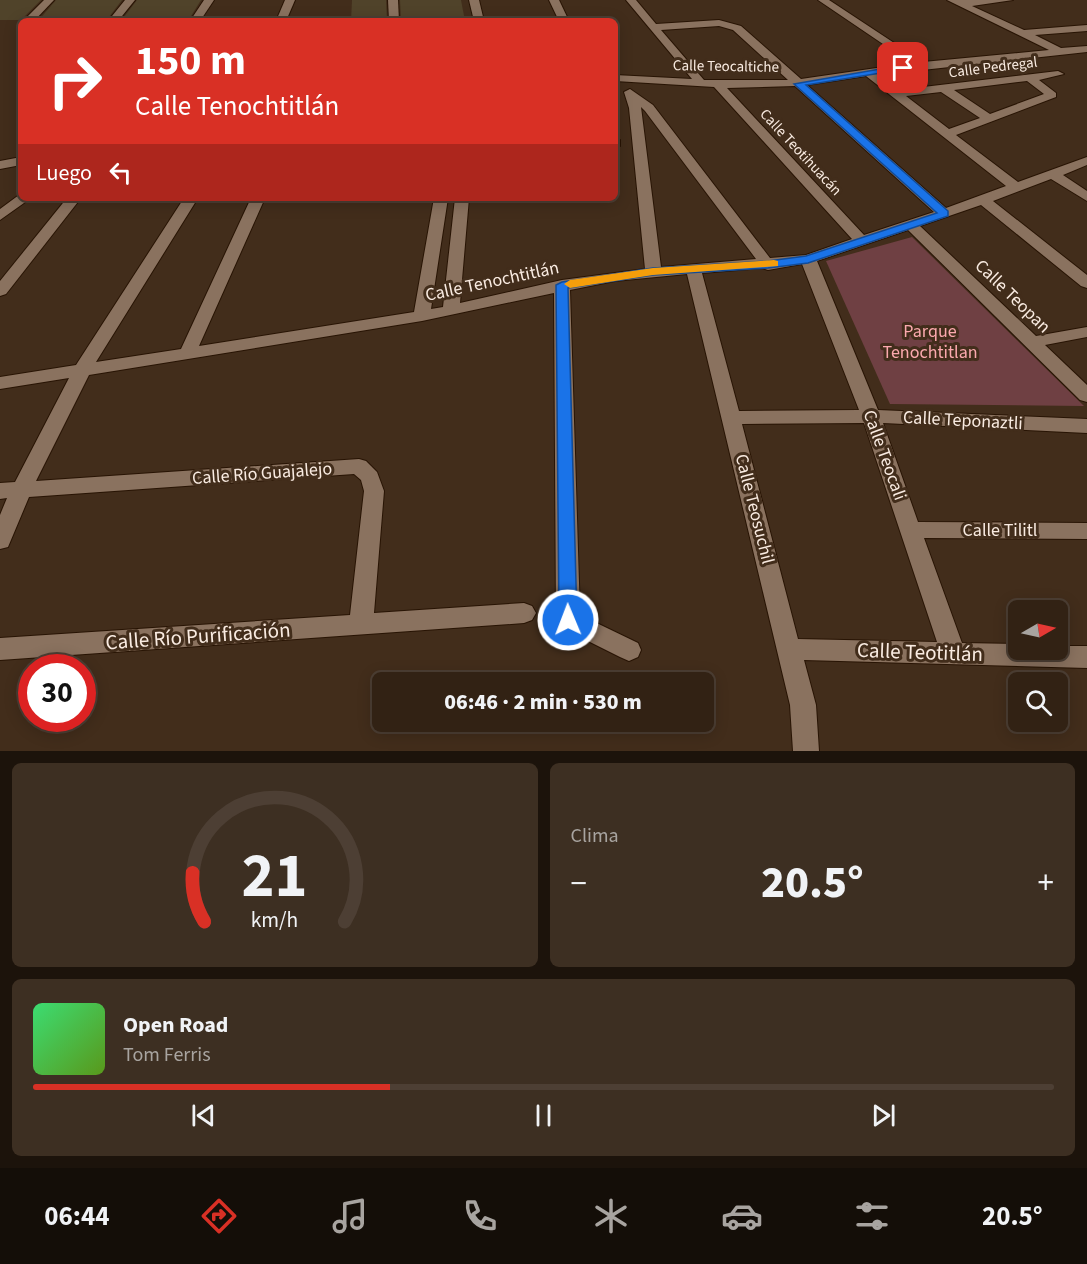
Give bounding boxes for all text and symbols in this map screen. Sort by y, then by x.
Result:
text: 150 m [135,31,246,91]
icon: right [36,42,114,120]
pin [877,42,928,93]
icon: arrive [886,51,919,84]
street label: Calle Pedregal [948,52,1039,83]
street label: Calle Teocaltiche [673,55,779,78]
text: Calle Tenochtitlán [135,87,339,126]
street label: Calle Teotihuacán [755,104,846,200]
icon: left [104,156,137,189]
text: Luego [36,157,92,189]
street label: Calle Teopan [969,254,1056,339]
street label: Calle Tenochtitlán [423,255,561,308]
park label: Parque Tenochtitlan [882,319,978,365]
street label: Calle Teponaztli [902,405,1023,436]
street label: Calle Teocali [857,407,912,504]
street label: Calle Teosuchil [729,452,780,567]
street label: Calle Río Guajalejo [191,456,333,491]
street label: Calle Tilitl [963,518,1037,543]
position arrow [536,588,600,652]
north arrow [1008,600,1068,660]
map controls [1008,600,1068,732]
street label: Calle Río Purificación [105,615,291,657]
street label: Calle Teotitlán [857,635,983,669]
speed limit sign: 30 [18,654,96,732]
button: search [1008,672,1068,732]
text: 06:46 · 2 min · 530 m [444,686,642,718]
text: Clima [571,822,619,850]
text: 21 [242,832,308,921]
text: 20.5° [761,851,864,915]
text: − [571,860,587,907]
text: + [1038,860,1054,907]
text: km/h [251,905,299,936]
text: Open Road [123,1009,228,1041]
text: Tom Ferris [123,1041,211,1069]
icon: previous [187,1099,220,1132]
icon: pause [527,1099,560,1132]
icon: next [867,1099,900,1132]
icon: directions [198,1195,240,1237]
icon: music [329,1195,371,1237]
icon: phone [459,1195,501,1237]
icon: climate [590,1195,632,1237]
icon: car [721,1195,763,1237]
icon: filters [851,1195,893,1237]
text: 06:44 [44,1197,109,1236]
text: 20.5° [982,1197,1043,1236]

